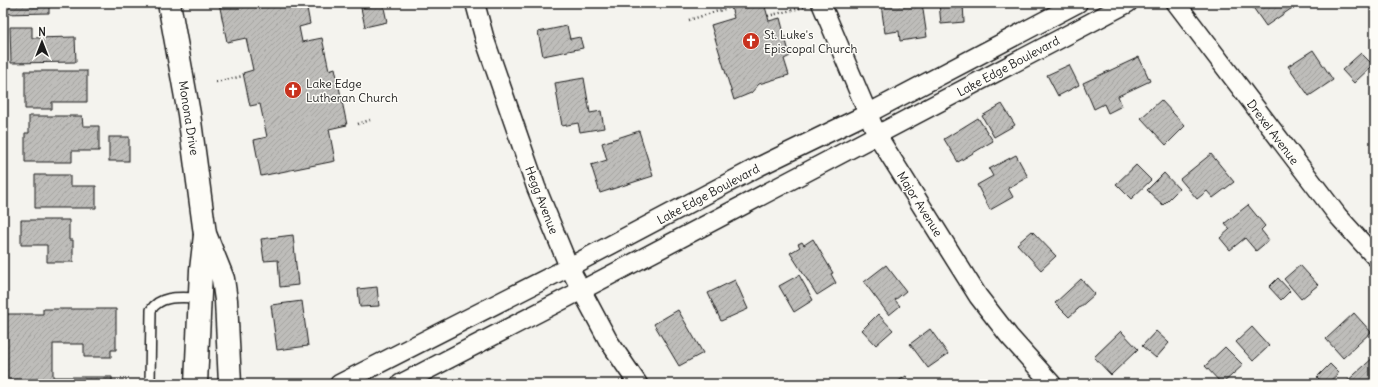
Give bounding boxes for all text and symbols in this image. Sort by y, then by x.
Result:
north arrow [22,22,62,62]
text: N [38,25,46,39]
place label: St. Luke's Episcopal Church [764,27,858,56]
church icon: St. Luke's Episcopal Church [741,31,761,51]
street label: Lake Edge Boulevard [954,33,1062,99]
place label: Lake Edge Lutheran Church [306,76,398,105]
street label: Monona Drive [176,80,202,156]
church icon: Lake Edge Lutheran Church [283,80,303,100]
street label: Drexel Avenue [1244,97,1302,167]
street label: Lake Edge Boulevard [654,161,762,227]
street label: Hegg Avenue [522,164,562,236]
street label: Major Avenue [894,169,946,239]

